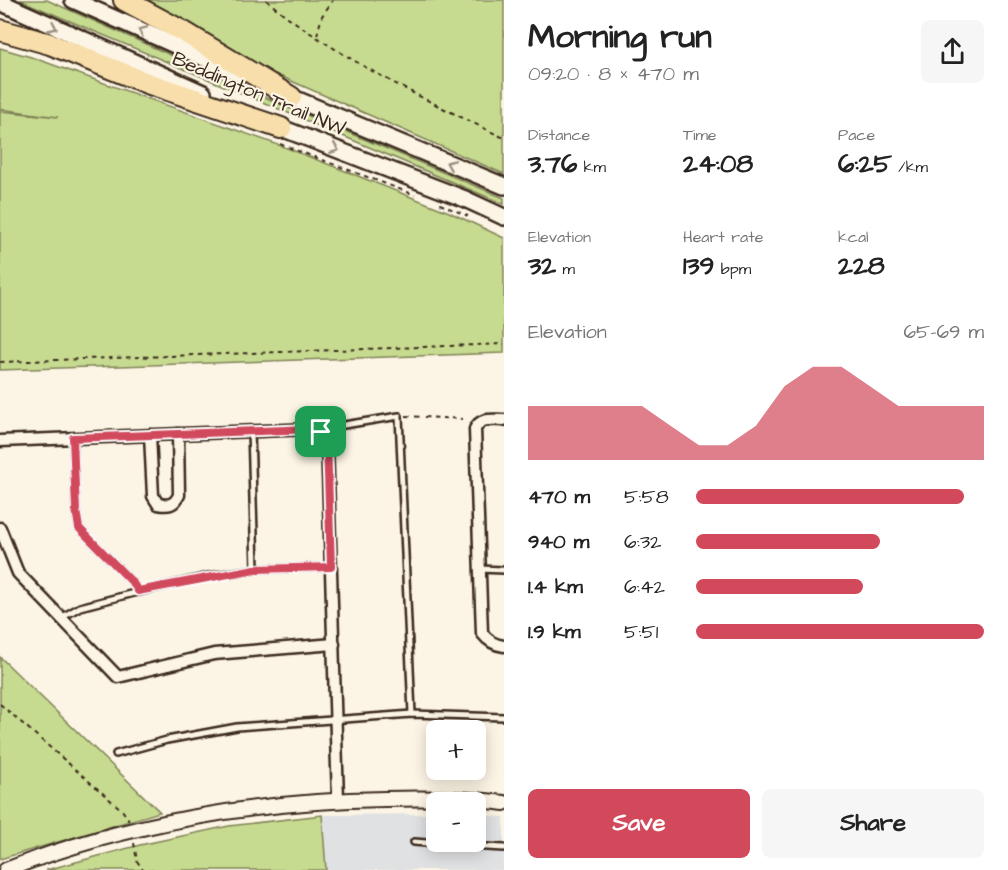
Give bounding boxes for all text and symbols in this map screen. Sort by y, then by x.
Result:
text: Morning run [528,14,712,60]
one-way arrow [47,20,58,32]
button: share [921,20,984,83]
one-way arrow [137,26,148,38]
street label: Beddington Trail NW [167,45,350,144]
text: 09:20 · 8 × 470 m [528,60,699,88]
text: Distance [528,124,590,146]
text: Time [683,124,717,146]
text: Pace [838,124,875,146]
one-way arrow [329,142,340,154]
text: 3.76 [528,146,577,182]
text: 24:08 [683,146,753,182]
text: 6:25 [838,146,892,182]
text: km [577,156,606,178]
text: /km [892,156,928,178]
one-way arrow [445,159,456,171]
text: Elevation [528,226,591,248]
text: Heart rate [683,226,763,248]
text: kcal [838,226,869,248]
text: 32 [528,248,556,284]
text: 139 [683,248,714,284]
text: 228 [838,248,885,284]
text: m [556,258,575,280]
text: bpm [714,258,751,280]
text: Elevation [528,318,607,346]
text: 65–69 m [904,318,984,346]
pin [295,406,346,457]
icon: arrive [304,415,337,448]
text: 470 m [528,483,590,511]
text: 5:58 [624,483,669,511]
text: 940 m [528,528,589,556]
text: 6:32 [624,528,662,556]
text: 1.4 km [528,573,583,601]
text: 6:42 [624,573,665,601]
text: 1.9 km [528,618,581,646]
text: 5:51 [624,618,658,646]
map controls [426,720,486,852]
button: + [426,720,486,780]
button: Save [528,789,750,858]
button: Share [762,789,984,858]
button: − [426,792,486,852]

